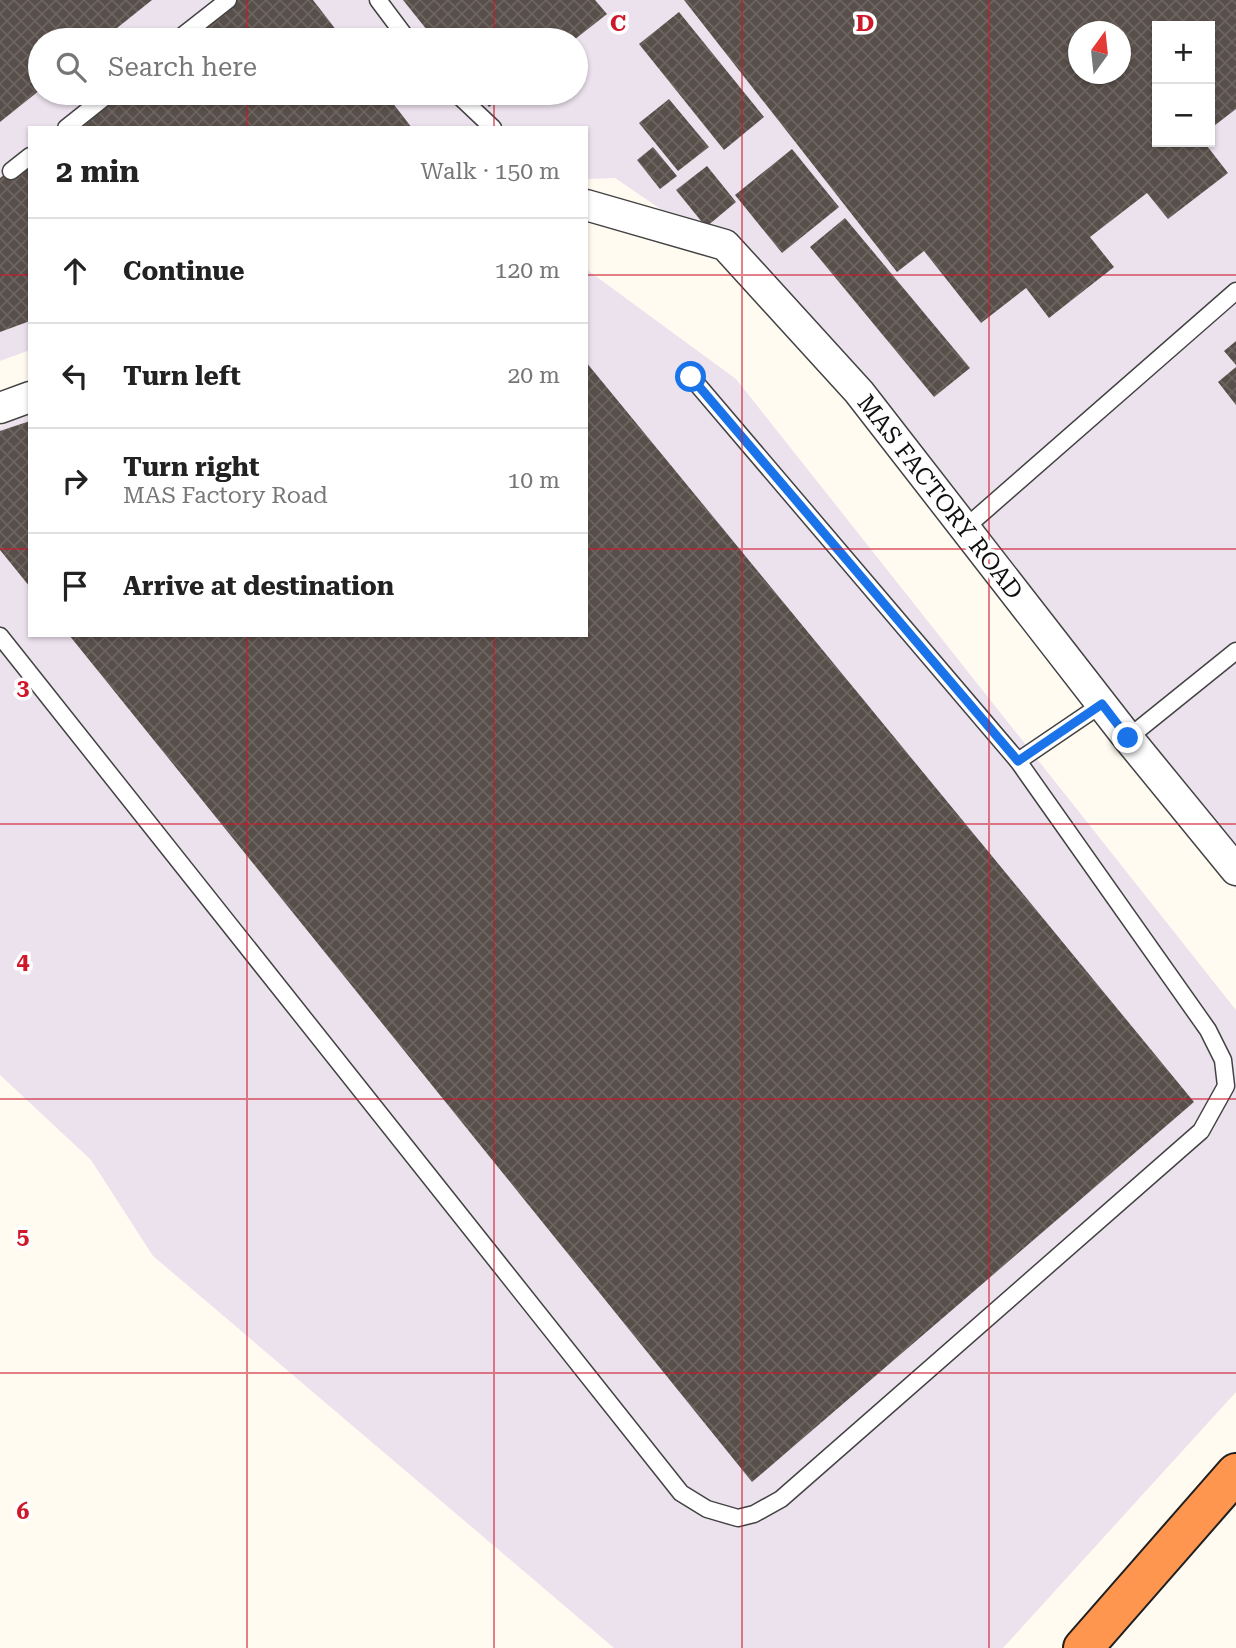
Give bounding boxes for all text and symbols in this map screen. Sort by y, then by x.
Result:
text: C [610,10,626,37]
text: D [856,10,874,37]
north arrow [1068,21,1131,84]
map controls [1152,21,1215,147]
button: + [1152,21,1215,84]
search box [28,28,588,105]
icon: search [52,48,90,86]
text: Search here [108,52,257,82]
button: − [1152,84,1215,147]
text: 2 min [56,154,139,189]
text: Walk · 150 m [421,158,560,185]
icon: ahead [56,252,94,290]
text: Continue [123,256,245,286]
text: 120 m [495,257,560,284]
icon: left [56,357,94,395]
text: Turn left [123,361,241,391]
route start [675,361,706,392]
text: 20 m [507,362,560,389]
street label: MAS FACTORY ROAD [851,389,1029,605]
text: Turn right [123,452,259,482]
icon: right [56,462,94,500]
text: 10 m [507,467,560,494]
text: MAS Factory Road [123,482,328,509]
icon: arrive [56,567,94,605]
text: Arrive at destination [123,571,394,601]
text: 3 [17,674,30,701]
route end [1112,722,1143,753]
text: 4 [17,948,30,975]
text: 5 [17,1223,30,1250]
text: 6 [17,1498,30,1525]

